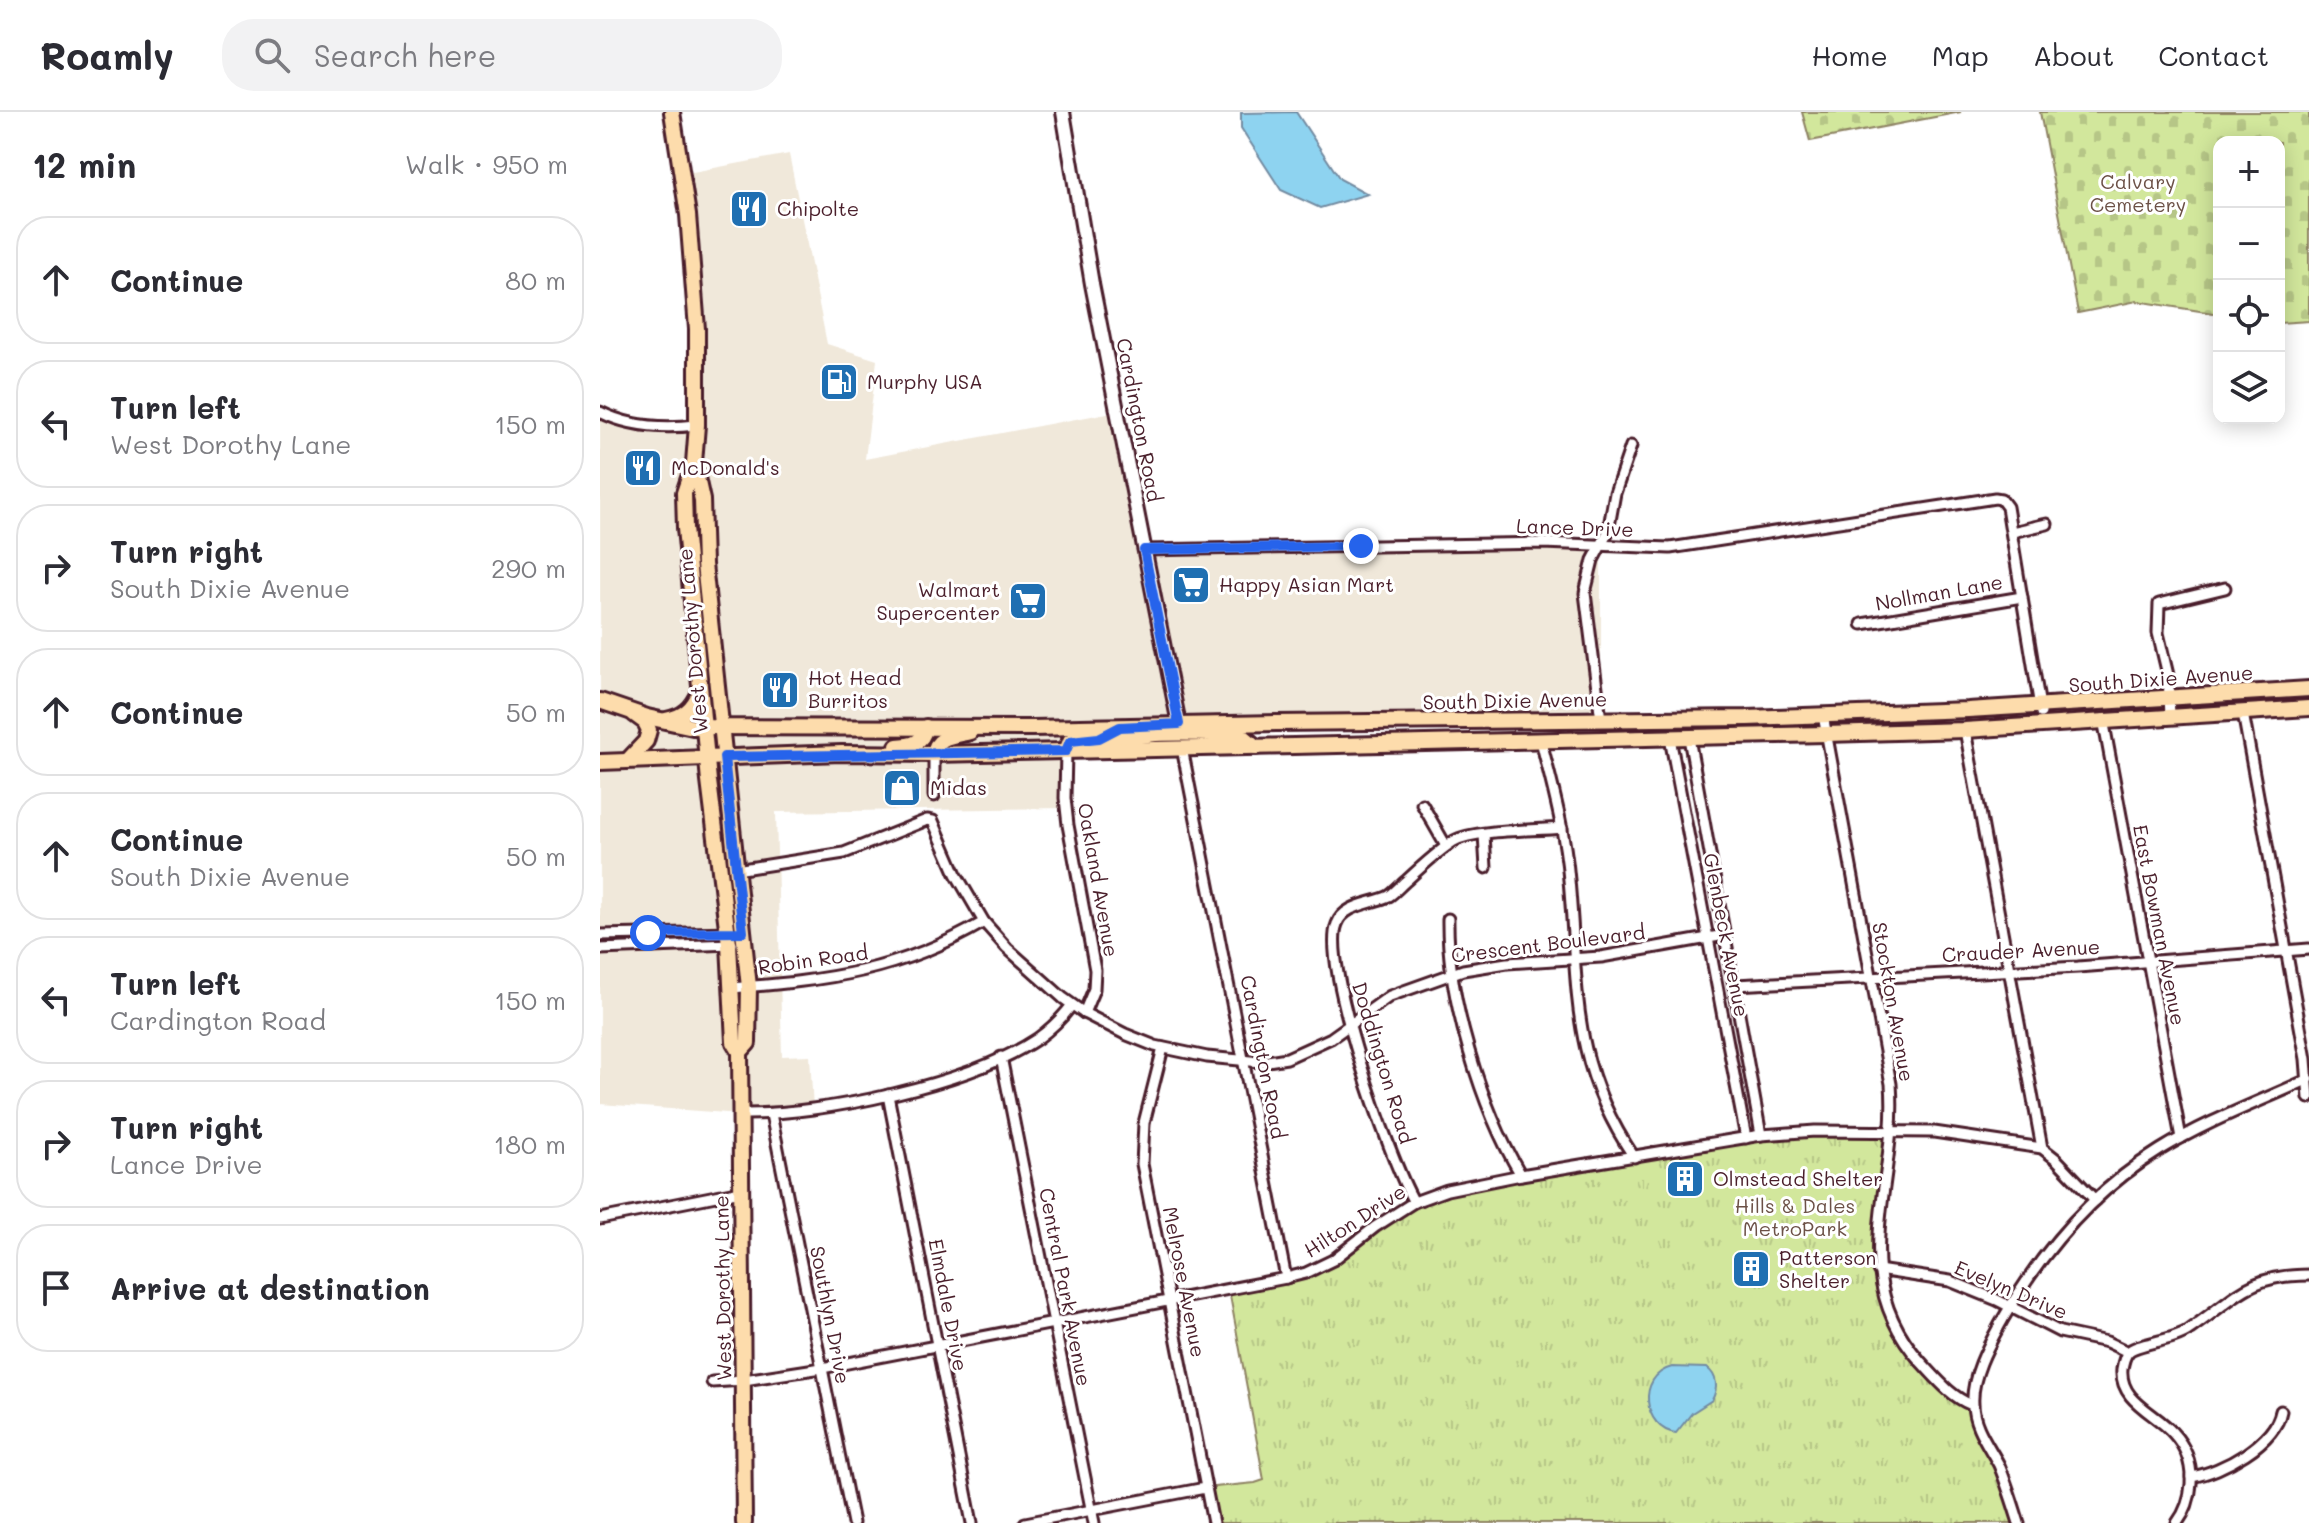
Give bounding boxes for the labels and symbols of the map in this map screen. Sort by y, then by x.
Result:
park label: Calvary Cemetery [2090,168,2186,217]
restaurant icon: Chipolte [728,188,770,230]
place label: Chipolte [777,195,859,221]
street label: Cardington Road [1111,336,1169,504]
fuel station icon: Murphy USA [818,361,860,403]
place label: Murphy USA [867,368,983,394]
restaurant icon: McDonald's [622,447,664,489]
place label: McDonald's [671,454,780,480]
street label: Lance Drive [1516,512,1634,542]
route end [1343,528,1379,564]
street label: West Dorothy Lane [671,547,713,735]
supermarket icon: Happy Asian Mart [1170,564,1212,606]
street label: Nollman Lane [1873,568,2005,616]
place label: Happy Asian Mart [1219,571,1394,597]
place label: Walmart Supercenter [877,576,1000,625]
supermarket icon: Walmart Supercenter [1007,580,1049,622]
street label: South Dixie Avenue [2068,659,2254,697]
place label: Hot Head Burritos [808,664,901,713]
restaurant icon: Hot Head Burritos [759,669,801,711]
street label: South Dixie Avenue [1422,685,1608,715]
shop icon: Midas [881,767,923,809]
place label: Midas [930,774,987,800]
street label: Oakland Avenue [1073,801,1125,959]
street label: East Bowman Avenue [2128,822,2192,1027]
street label: Glenbeck Avenue [1698,851,1756,1019]
route start [630,915,666,951]
street label: Crescent Boulevard [1449,918,1646,968]
street label: Stockton Avenue [1867,920,1921,1084]
street label: Crauder Avenue [1941,933,2101,967]
street label: Robin Road [756,938,870,980]
street label: Cardington Road [1235,973,1293,1141]
street label: Doddington Road [1347,979,1421,1147]
building icon: Olmstead Shelter [1664,1158,1706,1200]
place label: Olmstead Shelter [1713,1165,1883,1191]
street label: Hilton Drive [1299,1178,1410,1263]
street label: Central Park Avenue [1034,1185,1098,1388]
park label: Hills & Dales MetroPark [1735,1192,1855,1241]
street label: West Dorothy Lane [707,1195,737,1381]
street label: Melrose Avenue [1158,1204,1212,1359]
street label: Elmdale Drive [923,1236,975,1373]
street label: Southlyn Drive [805,1244,857,1386]
place label: Patterson Shelter [1779,1244,1876,1293]
building icon: Patterson Shelter [1730,1248,1772,1290]
street label: Evelyn Drive [1951,1254,2072,1325]

